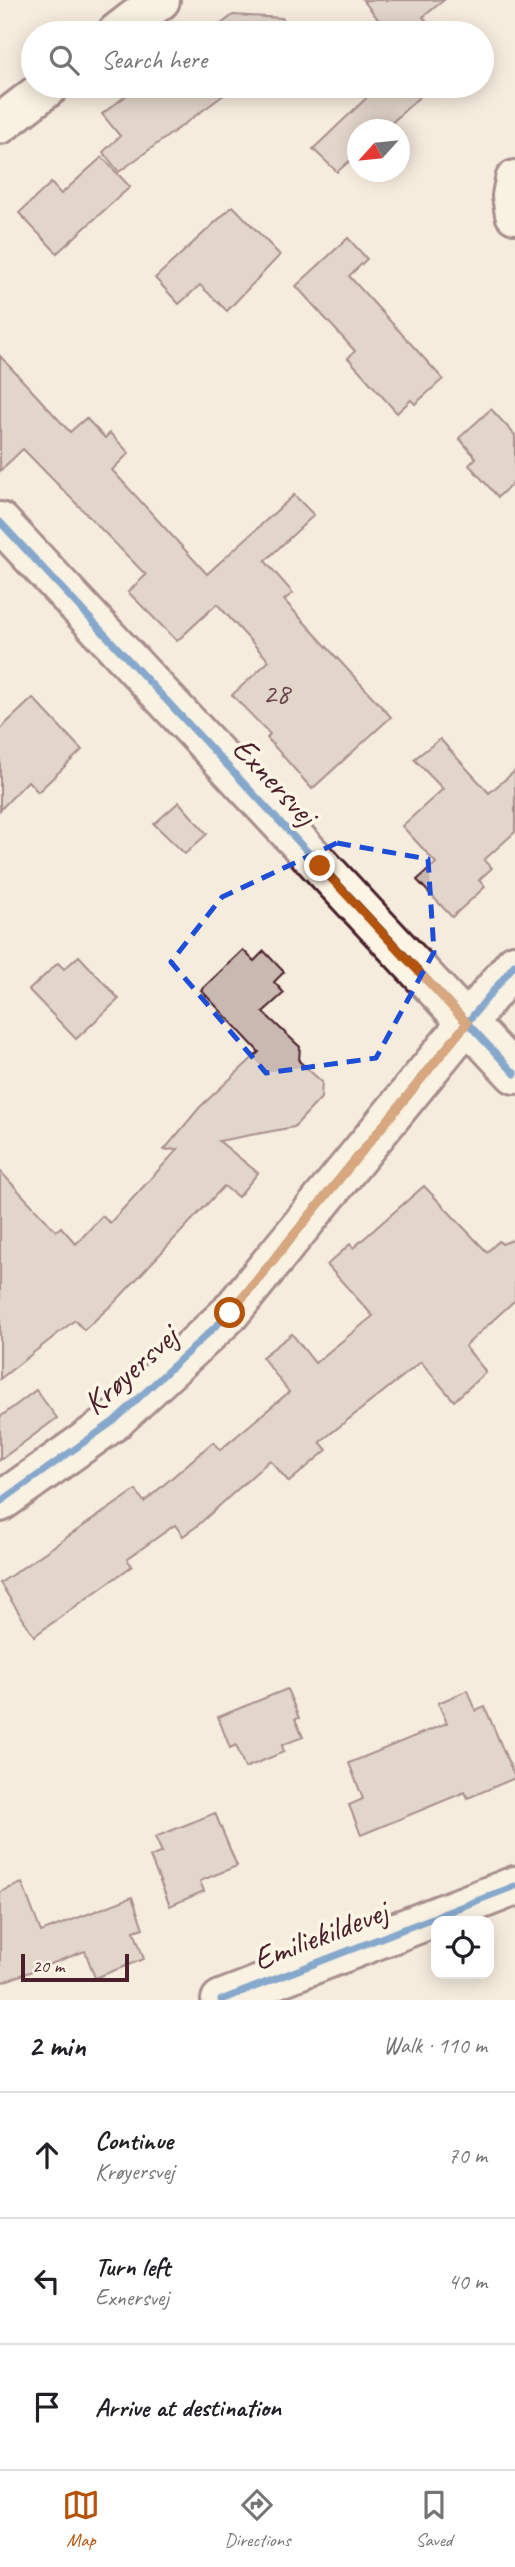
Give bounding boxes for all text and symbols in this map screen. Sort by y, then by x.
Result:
search box [21,21,494,98]
icon: search [45,41,83,79]
text: Search here [101,43,207,76]
north arrow [347,119,410,182]
house number: 28 [263,674,292,712]
street label: Exnersvej [223,728,329,837]
route end [304,850,335,881]
route start [214,1297,245,1328]
street label: Krøyersvej [74,1313,189,1424]
street label: Emiliekildevej [247,1889,396,1980]
map controls [431,1916,494,1979]
button: locate [431,1916,494,1979]
scale bar [21,1951,130,1983]
text: 20 m [32,1954,64,1978]
text: 2 min [28,2027,85,2065]
text: Walk · 110 m [383,2031,487,2060]
text: Continue [95,2124,173,2157]
icon: ahead [28,2136,66,2174]
text: 70 m [448,2141,487,2170]
text: Krøyersvej [95,2157,174,2186]
text: Turn left [95,2250,170,2283]
icon: left [28,2262,66,2300]
text: 40 m [448,2267,487,2296]
text: Exnersvej [95,2283,169,2312]
icon: arrive [28,2388,66,2426]
text: Arrive at destination [95,2391,281,2424]
tab: Map [62,2486,100,2552]
tab: Directions [224,2486,291,2552]
tab: Saved [415,2486,453,2552]

